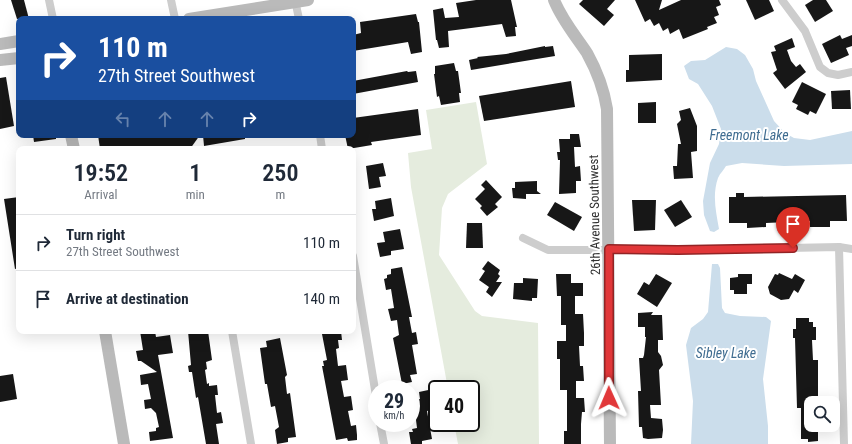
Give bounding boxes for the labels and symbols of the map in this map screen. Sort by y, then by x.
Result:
water label: Freemont Lake [709,127,789,143]
street label: 26th Avenue Southwest [586,155,603,275]
pin [776,207,810,248]
water label: Sibley Lake [696,345,756,361]
position arrow [588,377,630,419]
speed limit sign: 40 [428,380,480,432]

